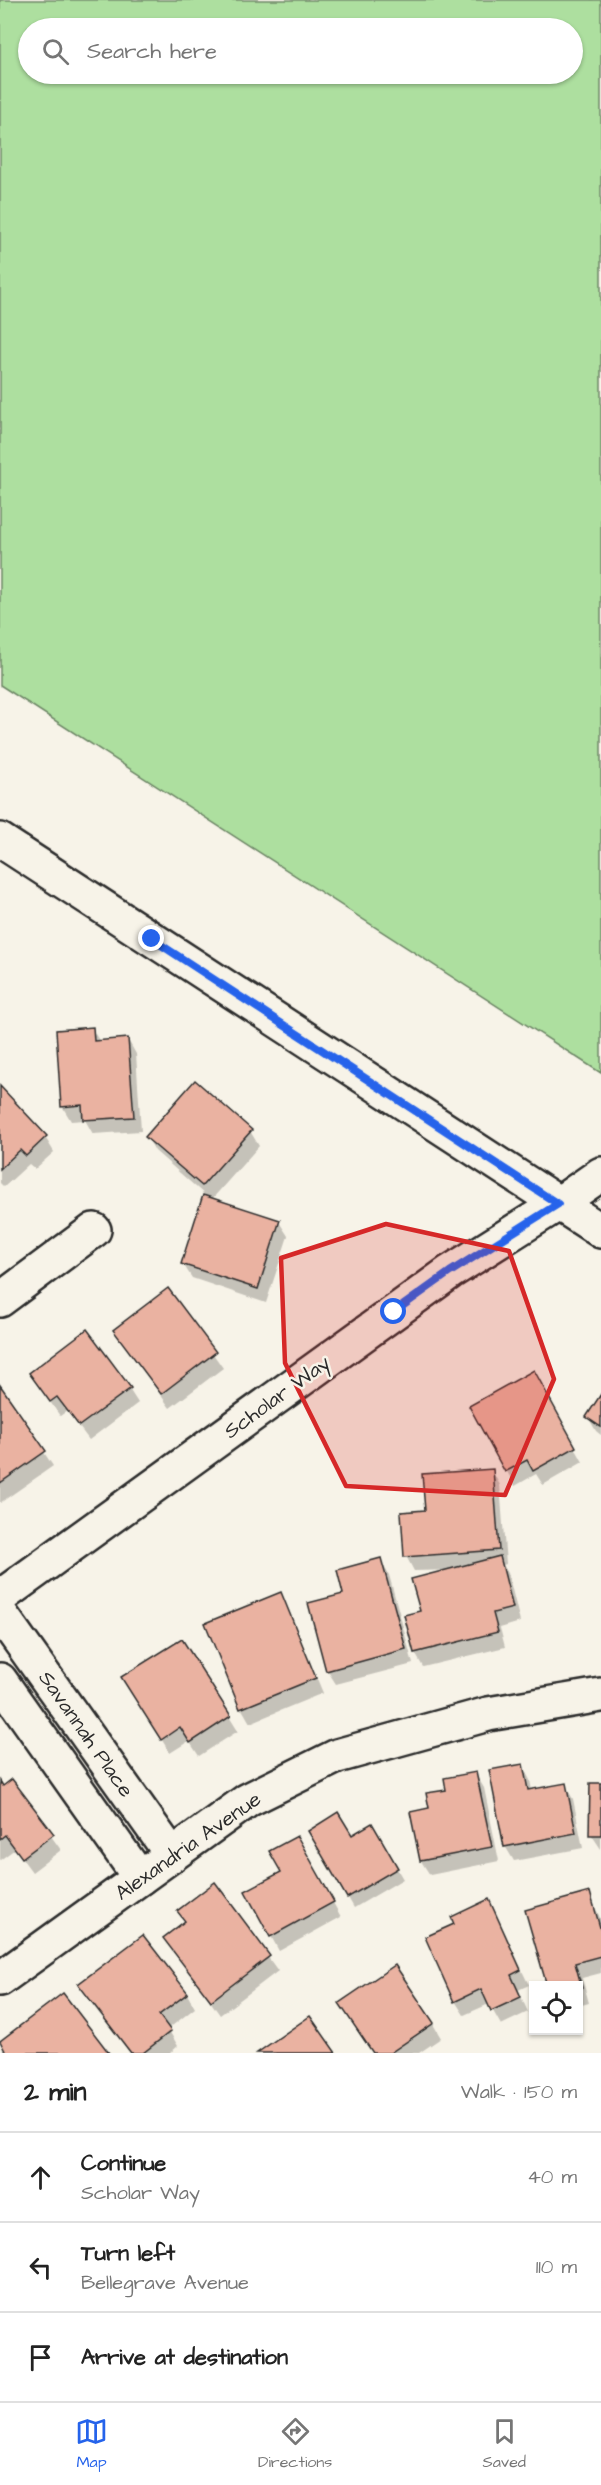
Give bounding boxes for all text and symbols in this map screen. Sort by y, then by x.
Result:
search box [18,18,583,84]
icon: search [39,35,72,68]
text: Search here [87,36,217,67]
route end [138,925,164,951]
route start [380,1298,406,1324]
street label: Scholar Way [218,1348,338,1447]
street label: Savannah Place [32,1665,140,1803]
street label: Alexandria Avenue [109,1785,267,1907]
map controls [529,1981,583,2035]
button: locate [529,1981,583,2035]
text: 2 min [24,2074,86,2110]
text: Walk · 150 m [461,2078,577,2106]
text: Continue [81,2148,166,2179]
icon: ahead [24,2161,57,2194]
text: 40 m [527,2163,577,2191]
text: Scholar Way [81,2179,200,2207]
text: Turn left [81,2238,175,2269]
icon: left [24,2251,57,2284]
text: 110 m [536,2253,577,2281]
text: Bellegrave Avenue [81,2269,249,2297]
icon: arrive [24,2341,57,2374]
text: Arrive at destination [81,2342,288,2373]
tab: Map [75,2415,108,2473]
tab: Directions [258,2415,332,2473]
tab: Saved [482,2415,526,2473]

